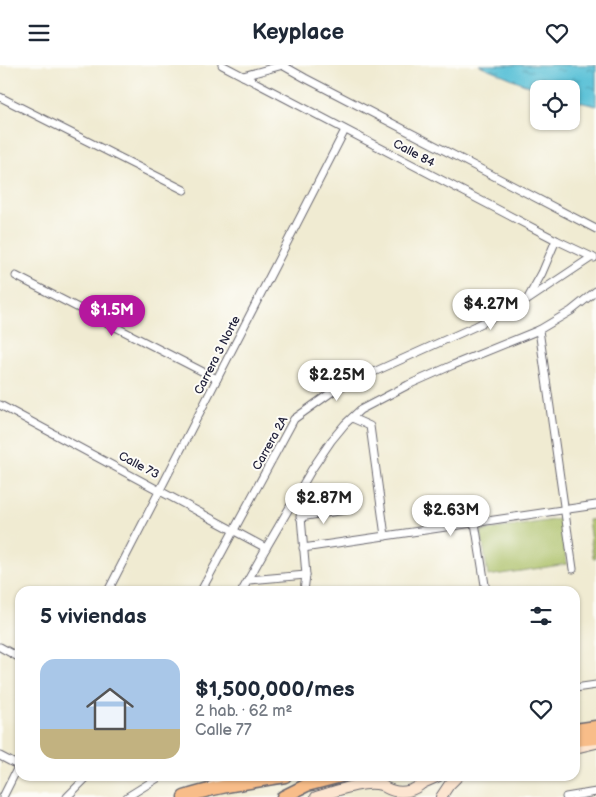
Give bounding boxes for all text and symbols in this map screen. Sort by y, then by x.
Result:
icon: menu [25,19,53,47]
text: Keyplace [252,19,344,46]
icon: heart [543,19,571,47]
map controls [530,80,580,130]
button: locate [530,80,580,130]
street label: Calle 84 [390,136,438,171]
pin: $4.27M [450,289,532,331]
pin: $1.5M [77,295,147,337]
text: $4.27M [463,295,519,314]
text: $1.5M [90,301,134,320]
street label: Carrera 3 Norte [191,313,244,397]
pin: $2.25M [296,359,378,402]
text: $2.25M [309,366,365,385]
street label: Carrera 2A [249,413,292,473]
street label: Calle 73 [116,449,162,482]
pin: $2.87M [283,483,365,525]
text: $2.87M [296,489,352,508]
pin: $2.63M [410,495,492,537]
text: $2.63M [423,501,479,520]
icon: filters [527,602,555,630]
text: 5 viviendas [40,604,146,629]
text: $1,500,000/mes [195,677,355,702]
icon: home [80,679,140,739]
icon: heart [527,695,555,723]
text: 2 hab. · 62 m² [195,702,292,721]
text: Calle 77 [195,721,252,740]

